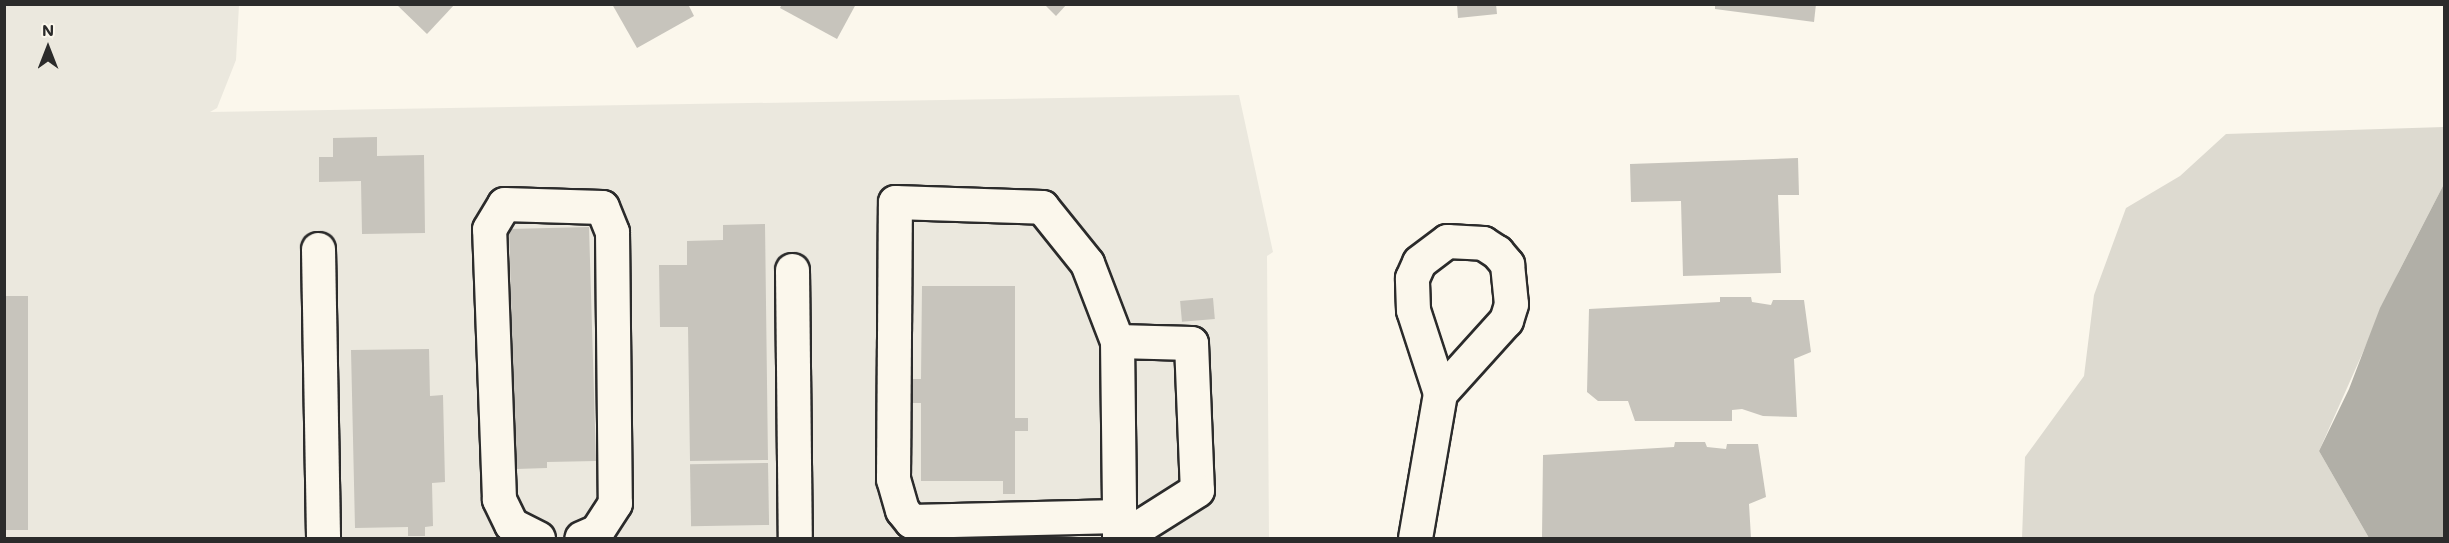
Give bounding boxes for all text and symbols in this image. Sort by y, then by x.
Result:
north arrow [18,18,78,78]
text: N [42,19,54,40]

